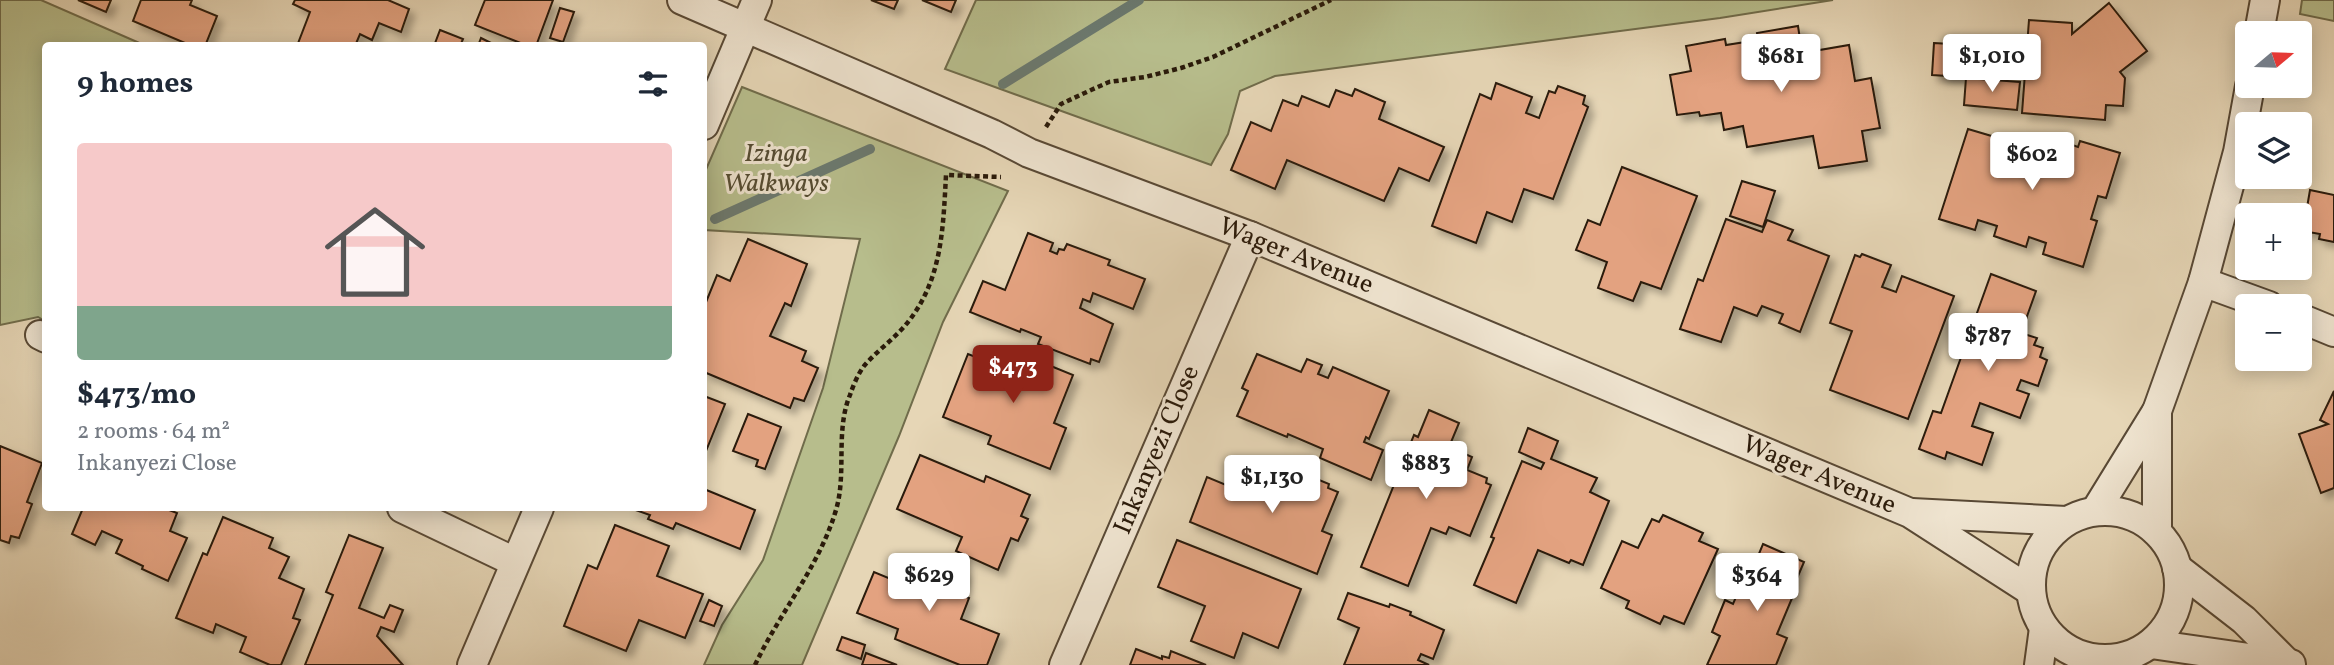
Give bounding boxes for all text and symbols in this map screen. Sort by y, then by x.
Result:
north arrow [2235,21,2312,98]
map controls [2235,21,2312,371]
pin: $681 [1740,34,1822,94]
pin: $1,010 [1935,34,2049,94]
text: $681 [1757,41,1805,73]
text: $1,010 [1959,41,2025,73]
text: 9 homes [77,63,193,105]
icon: filters [634,65,672,103]
button: layers [2235,112,2312,189]
pin: $602 [1991,132,2073,192]
park label: Izinga Walkways [723,136,829,202]
text: $602 [2006,139,2058,171]
icon: home [312,189,438,315]
button: + [2235,203,2312,280]
street label: Wager Avenue [1213,209,1379,303]
button: − [2235,294,2312,371]
pin: $787 [1947,314,2029,373]
text: $787 [1964,320,2012,352]
pin: $473 [972,346,1054,405]
text: $473 [989,352,1037,384]
street label: Inkanyezi Close [1105,360,1209,540]
text: $473/mo [77,374,196,416]
text: 2 rooms · 64 m² [77,416,230,448]
street label: Wager Avenue [1736,426,1902,524]
pin: $883 [1385,442,1467,501]
text: Inkanyezi Close [77,448,237,480]
text: $883 [1401,448,1451,480]
pin: $1,130 [1215,456,1329,515]
text: $1,130 [1240,462,1304,494]
pin: $629 [888,554,970,613]
pin: $364 [1716,554,1798,613]
text: $629 [904,560,954,592]
text: $364 [1732,560,1782,592]

